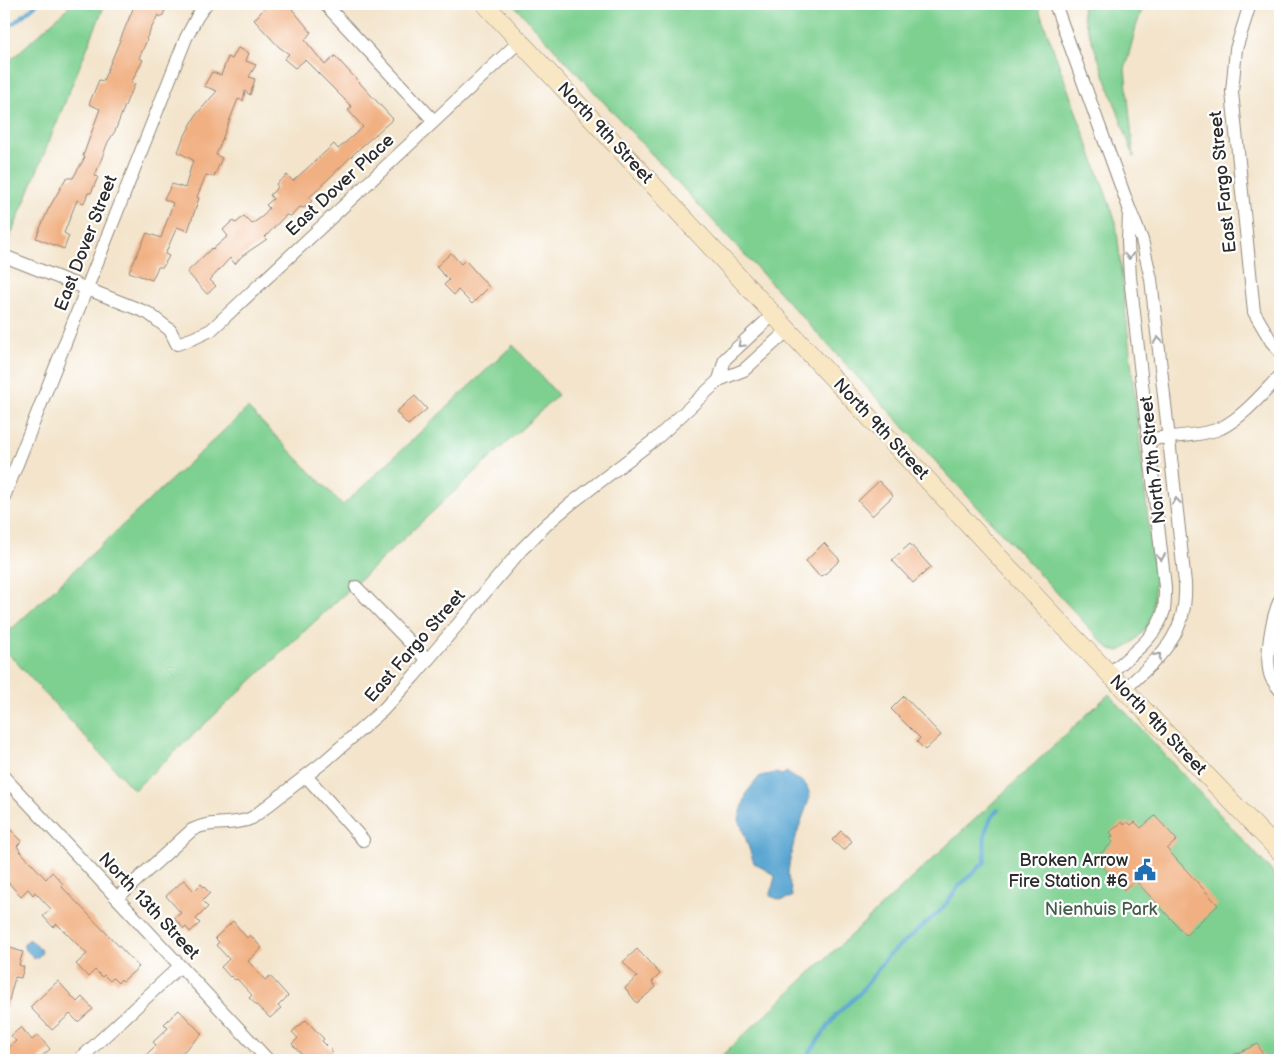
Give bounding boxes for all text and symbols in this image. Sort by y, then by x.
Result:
street label: North 9th Street [553,78,658,188]
street label: East Fargo Street [1205,110,1241,254]
street label: East Dover Place [281,129,399,241]
street label: East Dover Street [50,172,122,314]
one-way arrow [1123,253,1134,261]
one-way arrow [1153,336,1164,344]
one-way arrow [738,338,747,347]
street label: North 9th Street [829,374,934,484]
street label: North 7th Street [1136,394,1170,525]
one-way arrow [1170,497,1181,505]
one-way arrow [1155,553,1166,561]
street label: East Fargo Street [360,585,470,707]
one-way arrow [1153,652,1162,661]
street label: North 9th Street [1105,671,1211,780]
street label: North 13th Street [94,848,204,964]
place label: Broken Arrow Fire Station #6 [1008,850,1128,892]
public building icon: Broken Arrow Fire Station #6 [1132,857,1158,883]
park label: Nienhuis Park [1045,899,1157,920]

